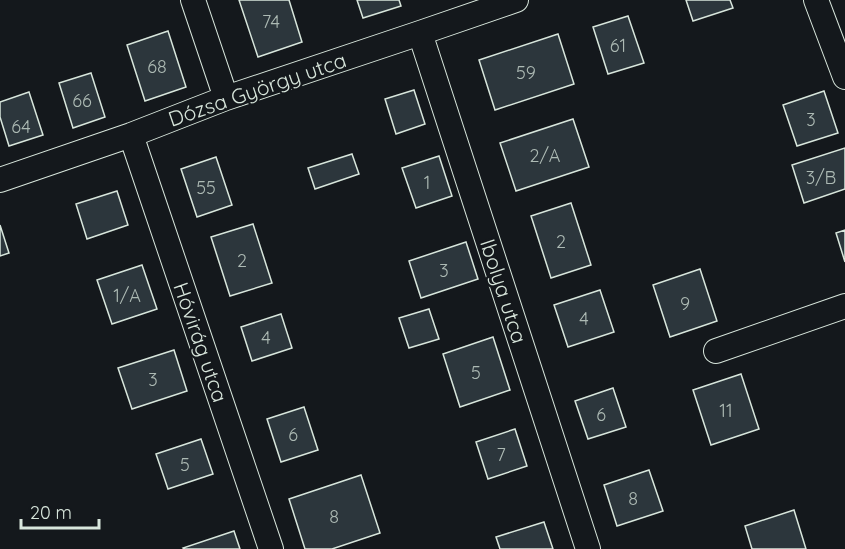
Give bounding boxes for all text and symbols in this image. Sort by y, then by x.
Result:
house number: 74 [262,10,280,33]
house number: 61 [610,34,626,57]
street label: Dózsa György utca [165,46,349,132]
house number: 68 [147,55,167,78]
house number: 59 [516,61,536,84]
house number: 66 [72,89,92,112]
house number: 3 [806,108,816,131]
house number: 64 [11,115,31,138]
house number: 2/A [529,144,561,167]
house number: 3/B [806,166,836,189]
house number: 1 [424,171,430,194]
house number: 55 [196,176,216,199]
house number: 2 [556,230,566,253]
street label: Ibolya utca [475,236,533,346]
house number: 2 [237,249,247,272]
house number: 3 [439,259,449,282]
street label: Hóvirág utca [168,279,234,405]
house number: 1/A [113,284,141,307]
house number: 9 [680,292,690,315]
house number: 4 [579,307,589,330]
house number: 4 [261,326,271,349]
house number: 5 [471,361,481,384]
house number: 3 [148,368,158,391]
house number: 11 [719,399,733,422]
house number: 6 [596,403,606,426]
house number: 6 [288,423,298,446]
house number: 7 [496,443,506,466]
house number: 5 [180,453,190,476]
house number: 8 [628,487,638,510]
scale bar [21,492,99,530]
text: 20 m [30,501,72,524]
house number: 8 [329,505,339,528]

